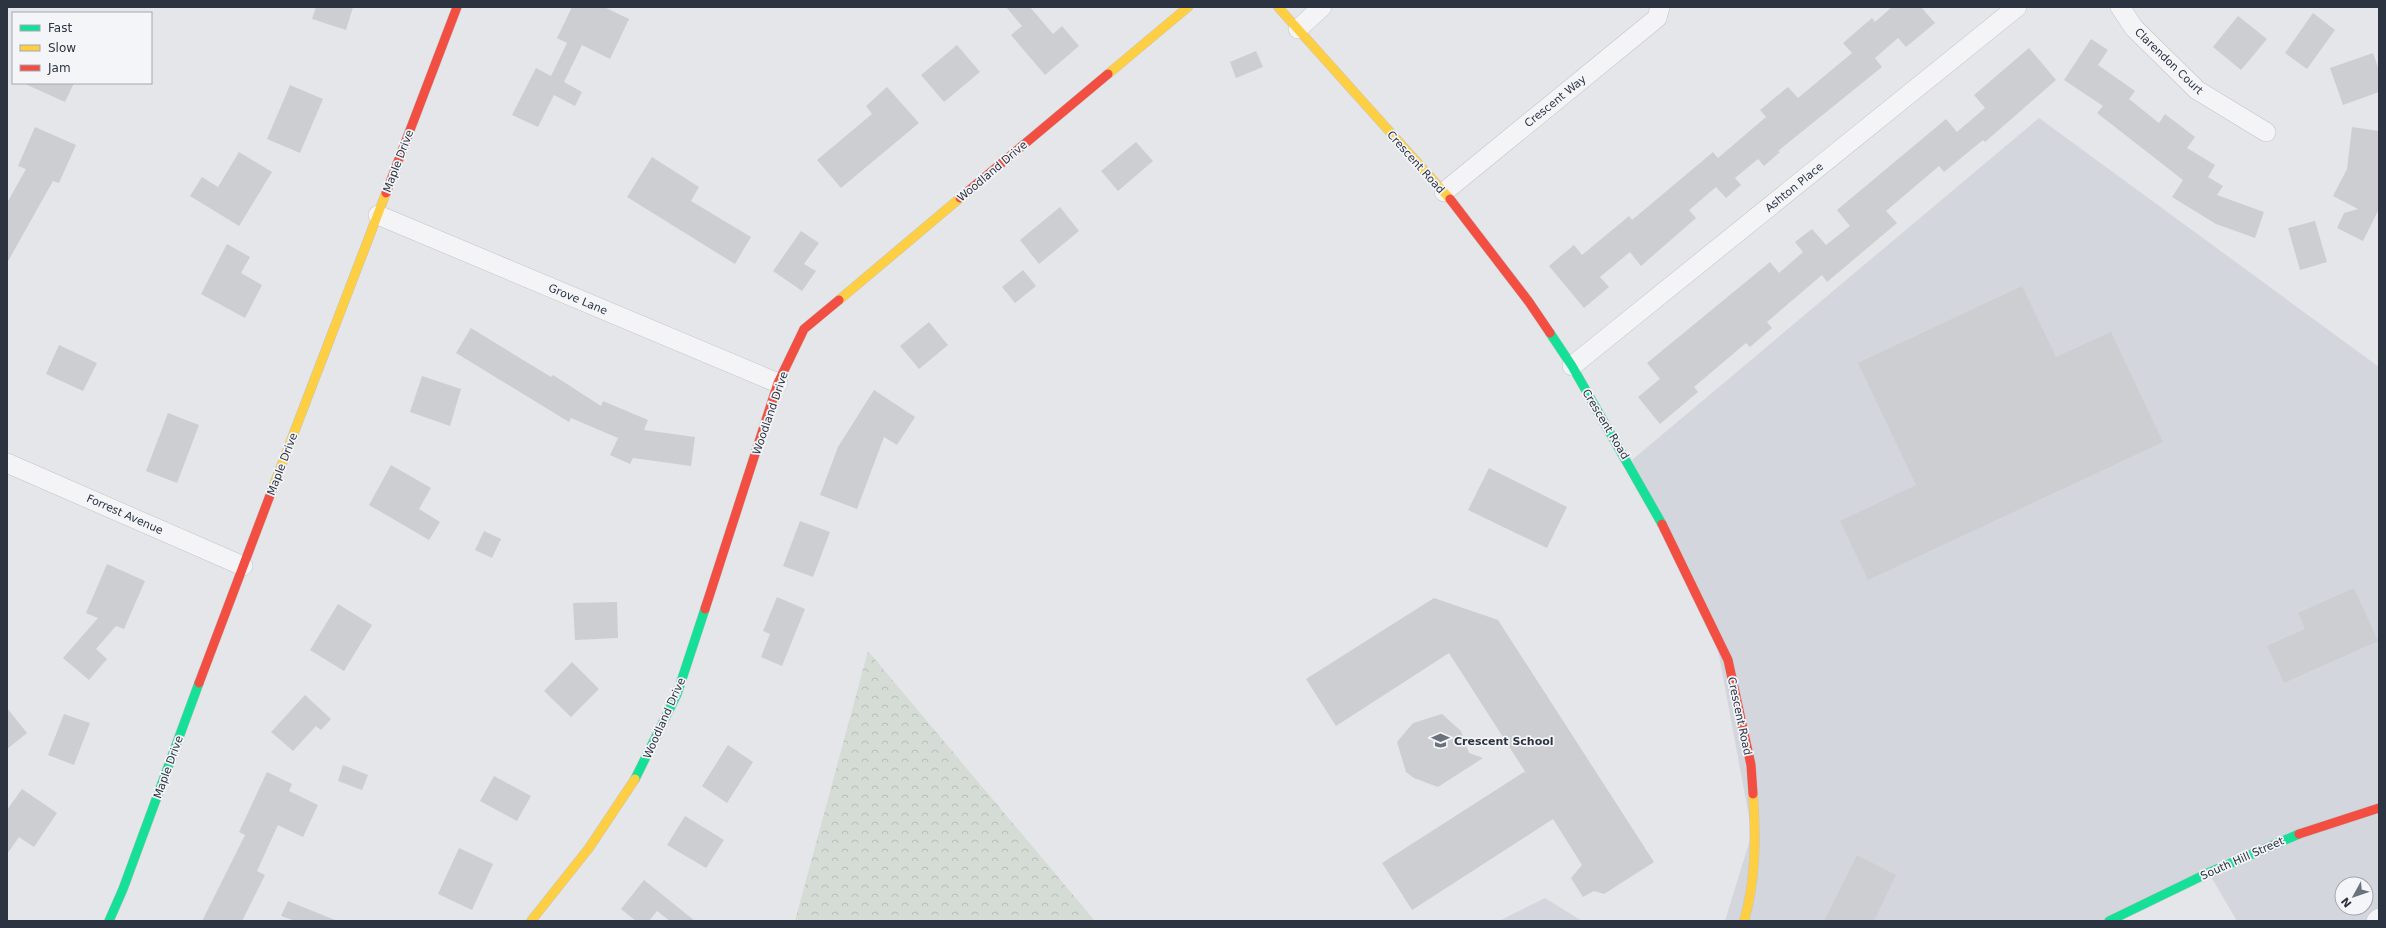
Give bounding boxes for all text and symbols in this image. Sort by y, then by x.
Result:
legend [12,12,152,84]
text: Fast [48,21,72,35]
street label: Clarendon Court [2132,25,2206,98]
text: Slow [48,41,76,55]
text: Jam [47,61,71,75]
street label: Crescent Way [1522,72,1589,130]
street label: Maple Drive [381,128,416,194]
street label: Crescent Road [1384,128,1447,196]
street label: Woodland Drive [955,138,1030,204]
street label: Ashton Place [1763,160,1826,215]
street label: Grove Lane [546,281,610,318]
street label: Woodland Drive [750,370,791,457]
street label: Crescent Road [1579,387,1632,462]
street label: Maple Drive [265,431,300,497]
street label: Forrest Avenue [84,492,165,537]
street label: Woodland Drive [641,675,688,761]
street label: Crescent Road [1725,676,1754,756]
school or university icon: Crescent School [1431,731,1451,751]
street label: Maple Drive [151,734,186,800]
place label: Crescent School [1454,735,1554,748]
street label: South Hill Street [2199,834,2287,883]
north arrow [2334,876,2374,916]
text: N [2339,894,2355,910]

